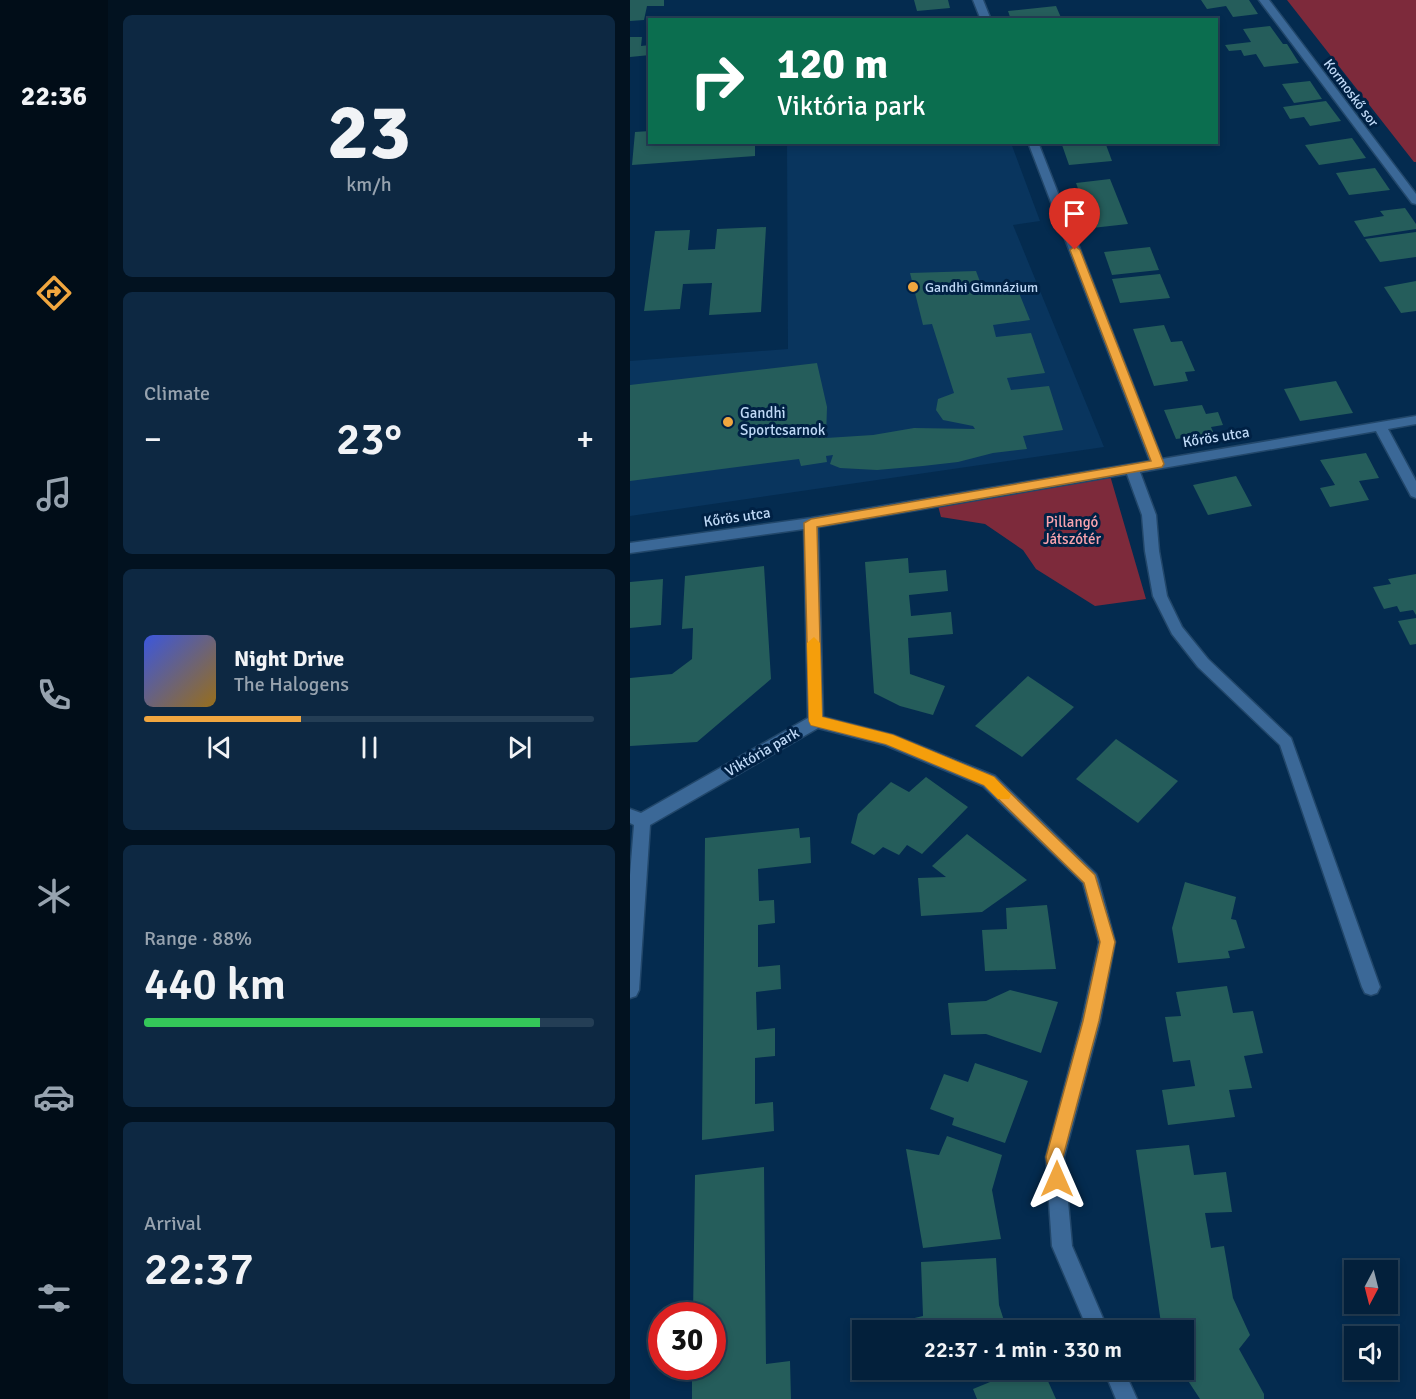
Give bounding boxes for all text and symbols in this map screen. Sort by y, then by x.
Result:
text: 120 m [777,39,888,90]
icon: right [678,42,756,120]
street label: Kormoskő sor [1320,56,1383,131]
text: 22:36 [21,80,87,113]
text: 23 [327,85,411,181]
text: Viktória park [777,90,925,123]
text: km/h [346,172,392,197]
pin [1049,188,1100,250]
icon: arrive [1058,197,1091,230]
icon: directions [33,272,75,314]
place label: Gandhi Gimnázium [925,279,1038,296]
marker: Gandhi Gimnázium [906,280,920,294]
text: Climate [144,381,210,406]
place label: Gandhi Sportcsarnok [740,404,826,439]
text: 23° [336,412,402,467]
marker: Gandhi Sportcsarnok [721,415,735,429]
text: − [144,419,162,460]
text: + [576,419,594,460]
street label: Kőrös utca [1181,423,1251,451]
icon: music [33,473,75,515]
street label: Kőrös utca [702,503,772,531]
park label: Pillangó Játszótér [1043,513,1101,548]
text: Night Drive [234,645,344,672]
text: The Halogens [234,672,349,697]
icon: phone [33,674,75,716]
street label: Viktória park [722,723,803,780]
icon: previous [203,731,236,764]
icon: pause [353,731,386,764]
icon: next [503,731,536,764]
icon: climate [33,875,75,917]
text: Range · 88% [144,926,252,951]
text: 440 km [144,957,286,1012]
icon: car [33,1076,75,1118]
position arrow [1025,1147,1089,1211]
text: Arrival [144,1211,202,1236]
text: 22:37 [144,1242,254,1297]
north arrow [1344,1260,1398,1314]
map controls [1344,1260,1398,1380]
icon: filters [33,1277,75,1319]
speed limit sign: 30 [648,1302,726,1380]
button: sound [1344,1326,1398,1380]
text: 22:37 · 1 min · 330 m [924,1336,1122,1363]

